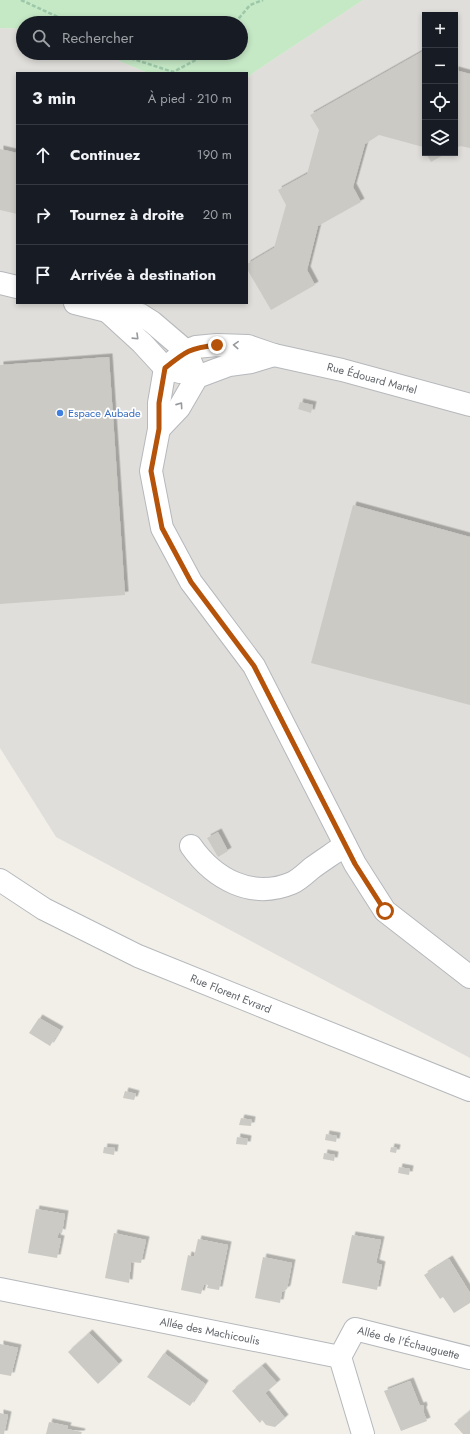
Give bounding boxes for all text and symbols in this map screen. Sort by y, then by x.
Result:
map controls [422,12,458,156]
button: + [422,12,458,48]
search box [16,16,248,60]
icon: search [30,27,52,49]
text: Rechercher [62,27,134,49]
button: − [422,48,458,84]
button: locate [422,84,458,120]
text: 3 min [32,86,76,110]
text: À pied · 210 m [148,89,232,108]
button: layers [422,120,458,156]
icon: ahead [32,144,54,166]
text: Continuez [70,144,140,166]
text: 190 m [197,145,232,164]
icon: right [32,204,54,226]
text: Tournez à droite [70,204,184,226]
text: 20 m [203,205,232,224]
icon: arrive [32,264,54,286]
text: Arrivée à destination [70,264,216,286]
one-way arrow [131,332,139,340]
route end [208,336,226,354]
one-way arrow [233,341,239,350]
street label: Rue Édouard Martel [325,358,419,398]
one-way arrow [175,402,182,409]
place label: Espace Aubade [68,405,141,421]
marker: Espace Aubade [55,408,65,418]
route start [376,902,394,920]
street label: Rue Florent Evrard [188,970,274,1017]
street label: Allée des Machicoulis [158,1313,262,1349]
street label: Allée de l'Échauguette [356,1322,462,1363]

